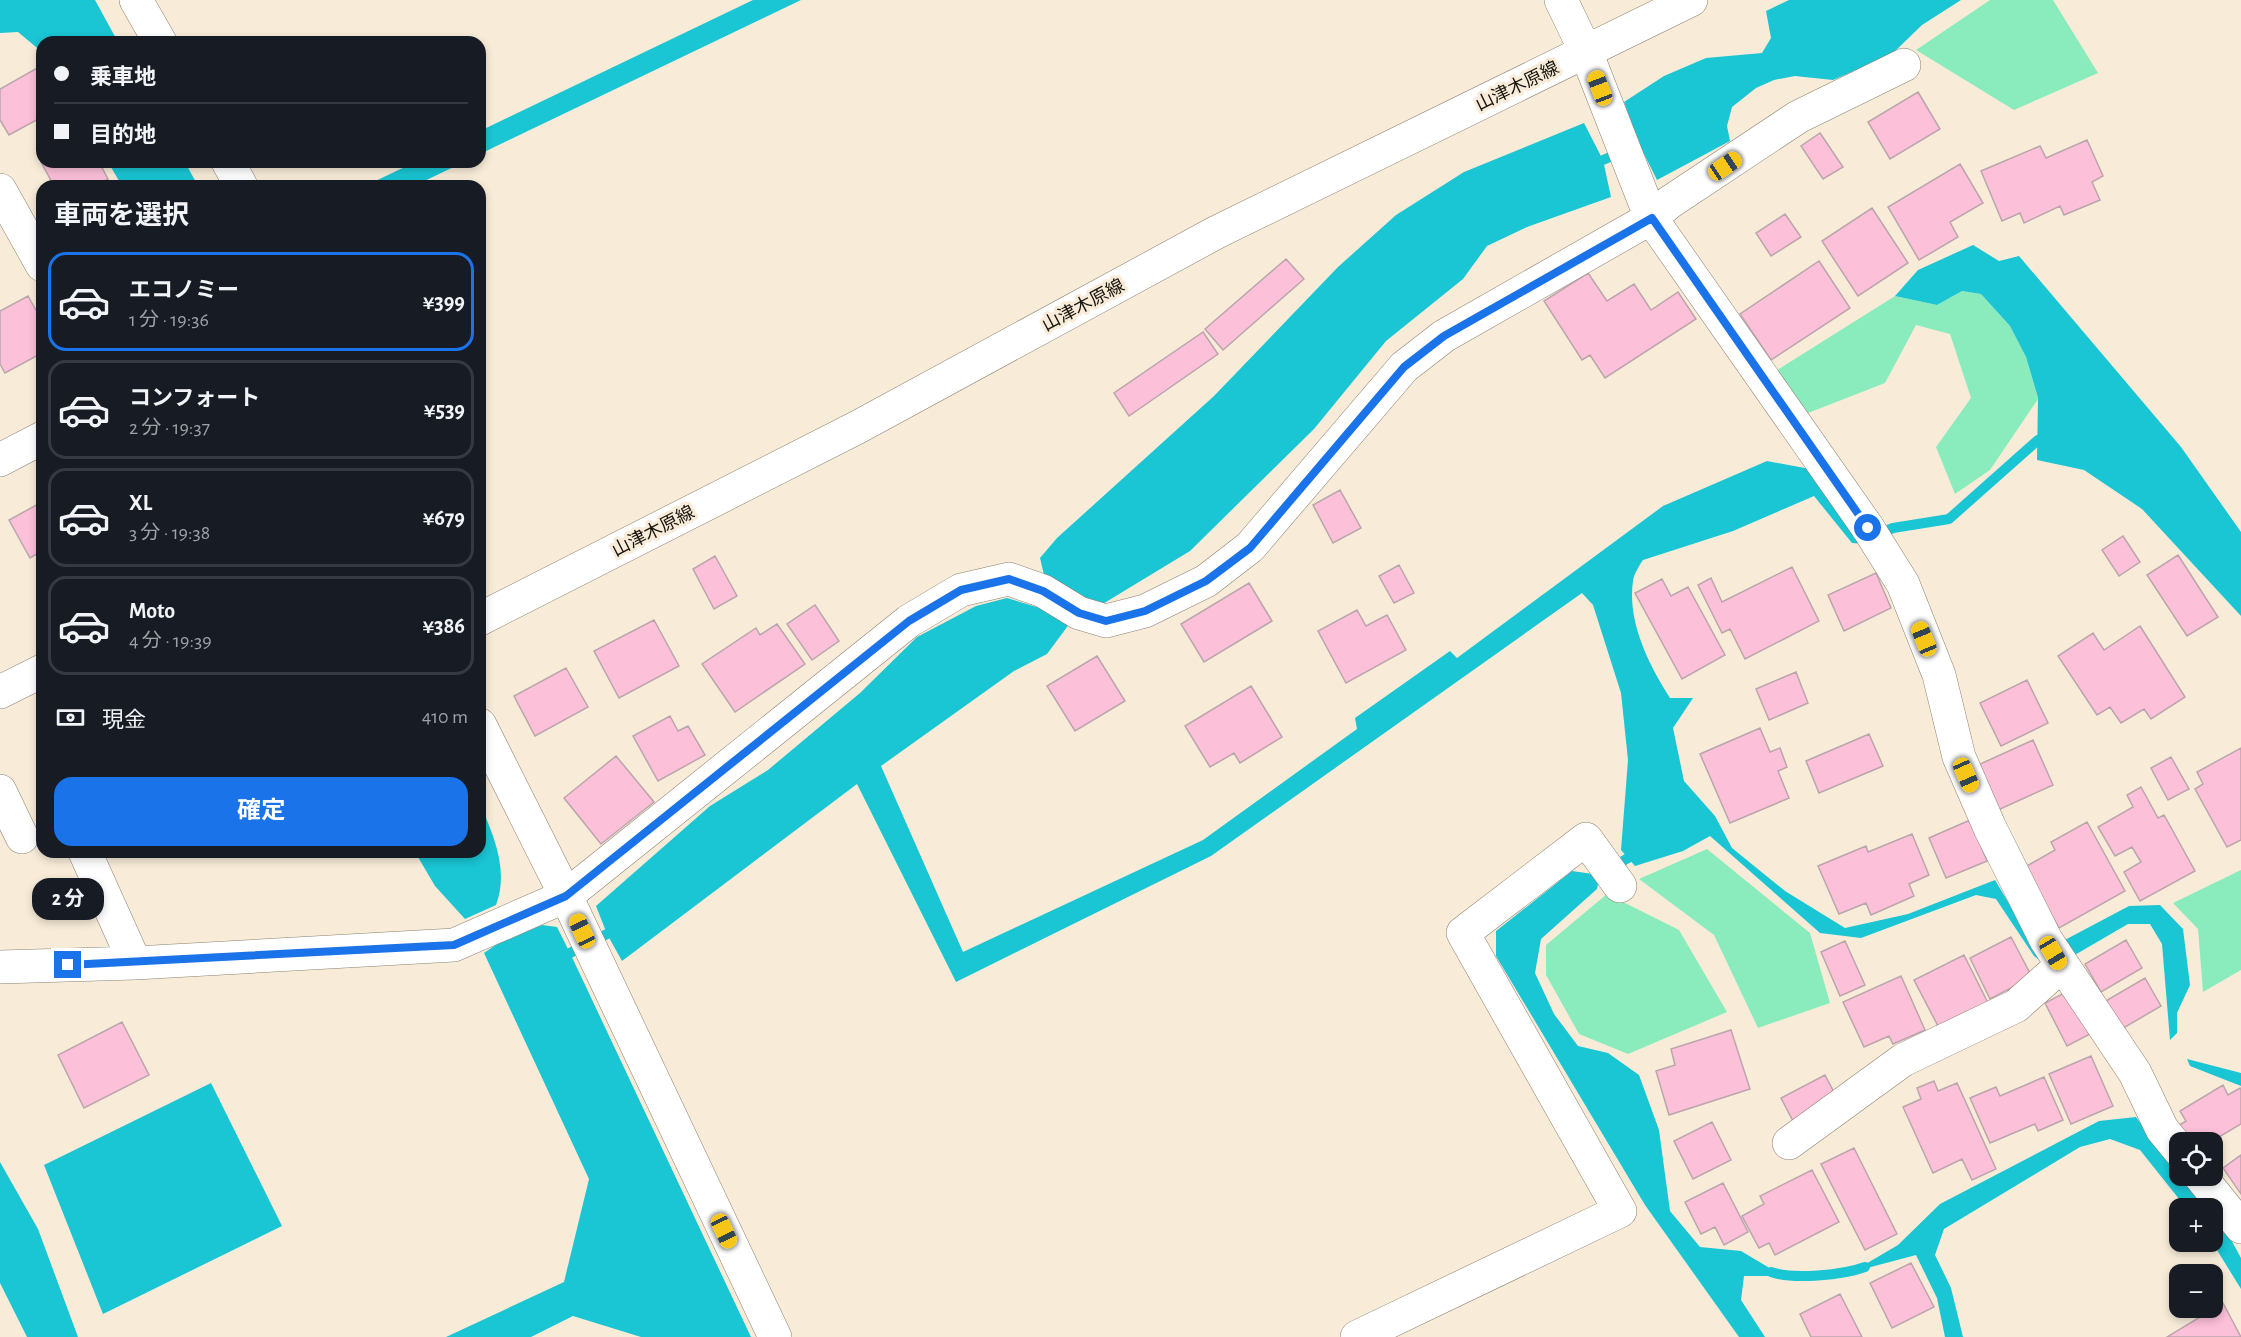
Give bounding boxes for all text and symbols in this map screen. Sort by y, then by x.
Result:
street label: 山津木原線 [1472,57,1562,115]
text: 乗車地 [90,66,156,88]
car [1585,68,1615,108]
text: 目的地 [90,124,156,146]
car [1705,148,1745,184]
text: 車両を選択 [54,202,189,229]
icon: car [57,275,111,329]
street label: 山津木原線 [1039,275,1127,335]
text: エコノミー [129,279,239,301]
text: ¥399 [423,291,465,313]
text: 1 分 · 19:36 [129,310,209,330]
icon: car [57,383,111,437]
text: コンフォート [129,387,260,409]
text: ¥539 [424,399,465,421]
text: 2 分 · 19:37 [129,418,210,438]
icon: car [57,491,111,545]
text: XL [129,492,152,514]
street label: 山津木原線 [608,502,698,560]
text: ¥679 [423,507,465,529]
route start [1854,514,1881,541]
text: 3 分 · 19:38 [129,523,210,543]
icon: car [57,599,111,653]
text: Moto [129,600,175,622]
text: ¥386 [422,615,465,637]
car [1909,619,1939,659]
text: 4 分 · 19:39 [129,631,212,651]
icon: cash [54,701,87,734]
text: 410 m [422,707,468,727]
text: 現金 [102,709,146,731]
car [1950,755,1982,795]
button: 確定 [54,777,468,846]
callout: 2 分 [32,878,104,920]
text: 2 分 [52,889,84,909]
car [566,911,598,951]
car [2036,933,2070,973]
route end [54,951,81,978]
map controls [2169,1132,2223,1318]
button: locate [2169,1132,2223,1186]
button: + [2169,1198,2223,1252]
car [708,1211,740,1251]
button: − [2169,1264,2223,1318]

